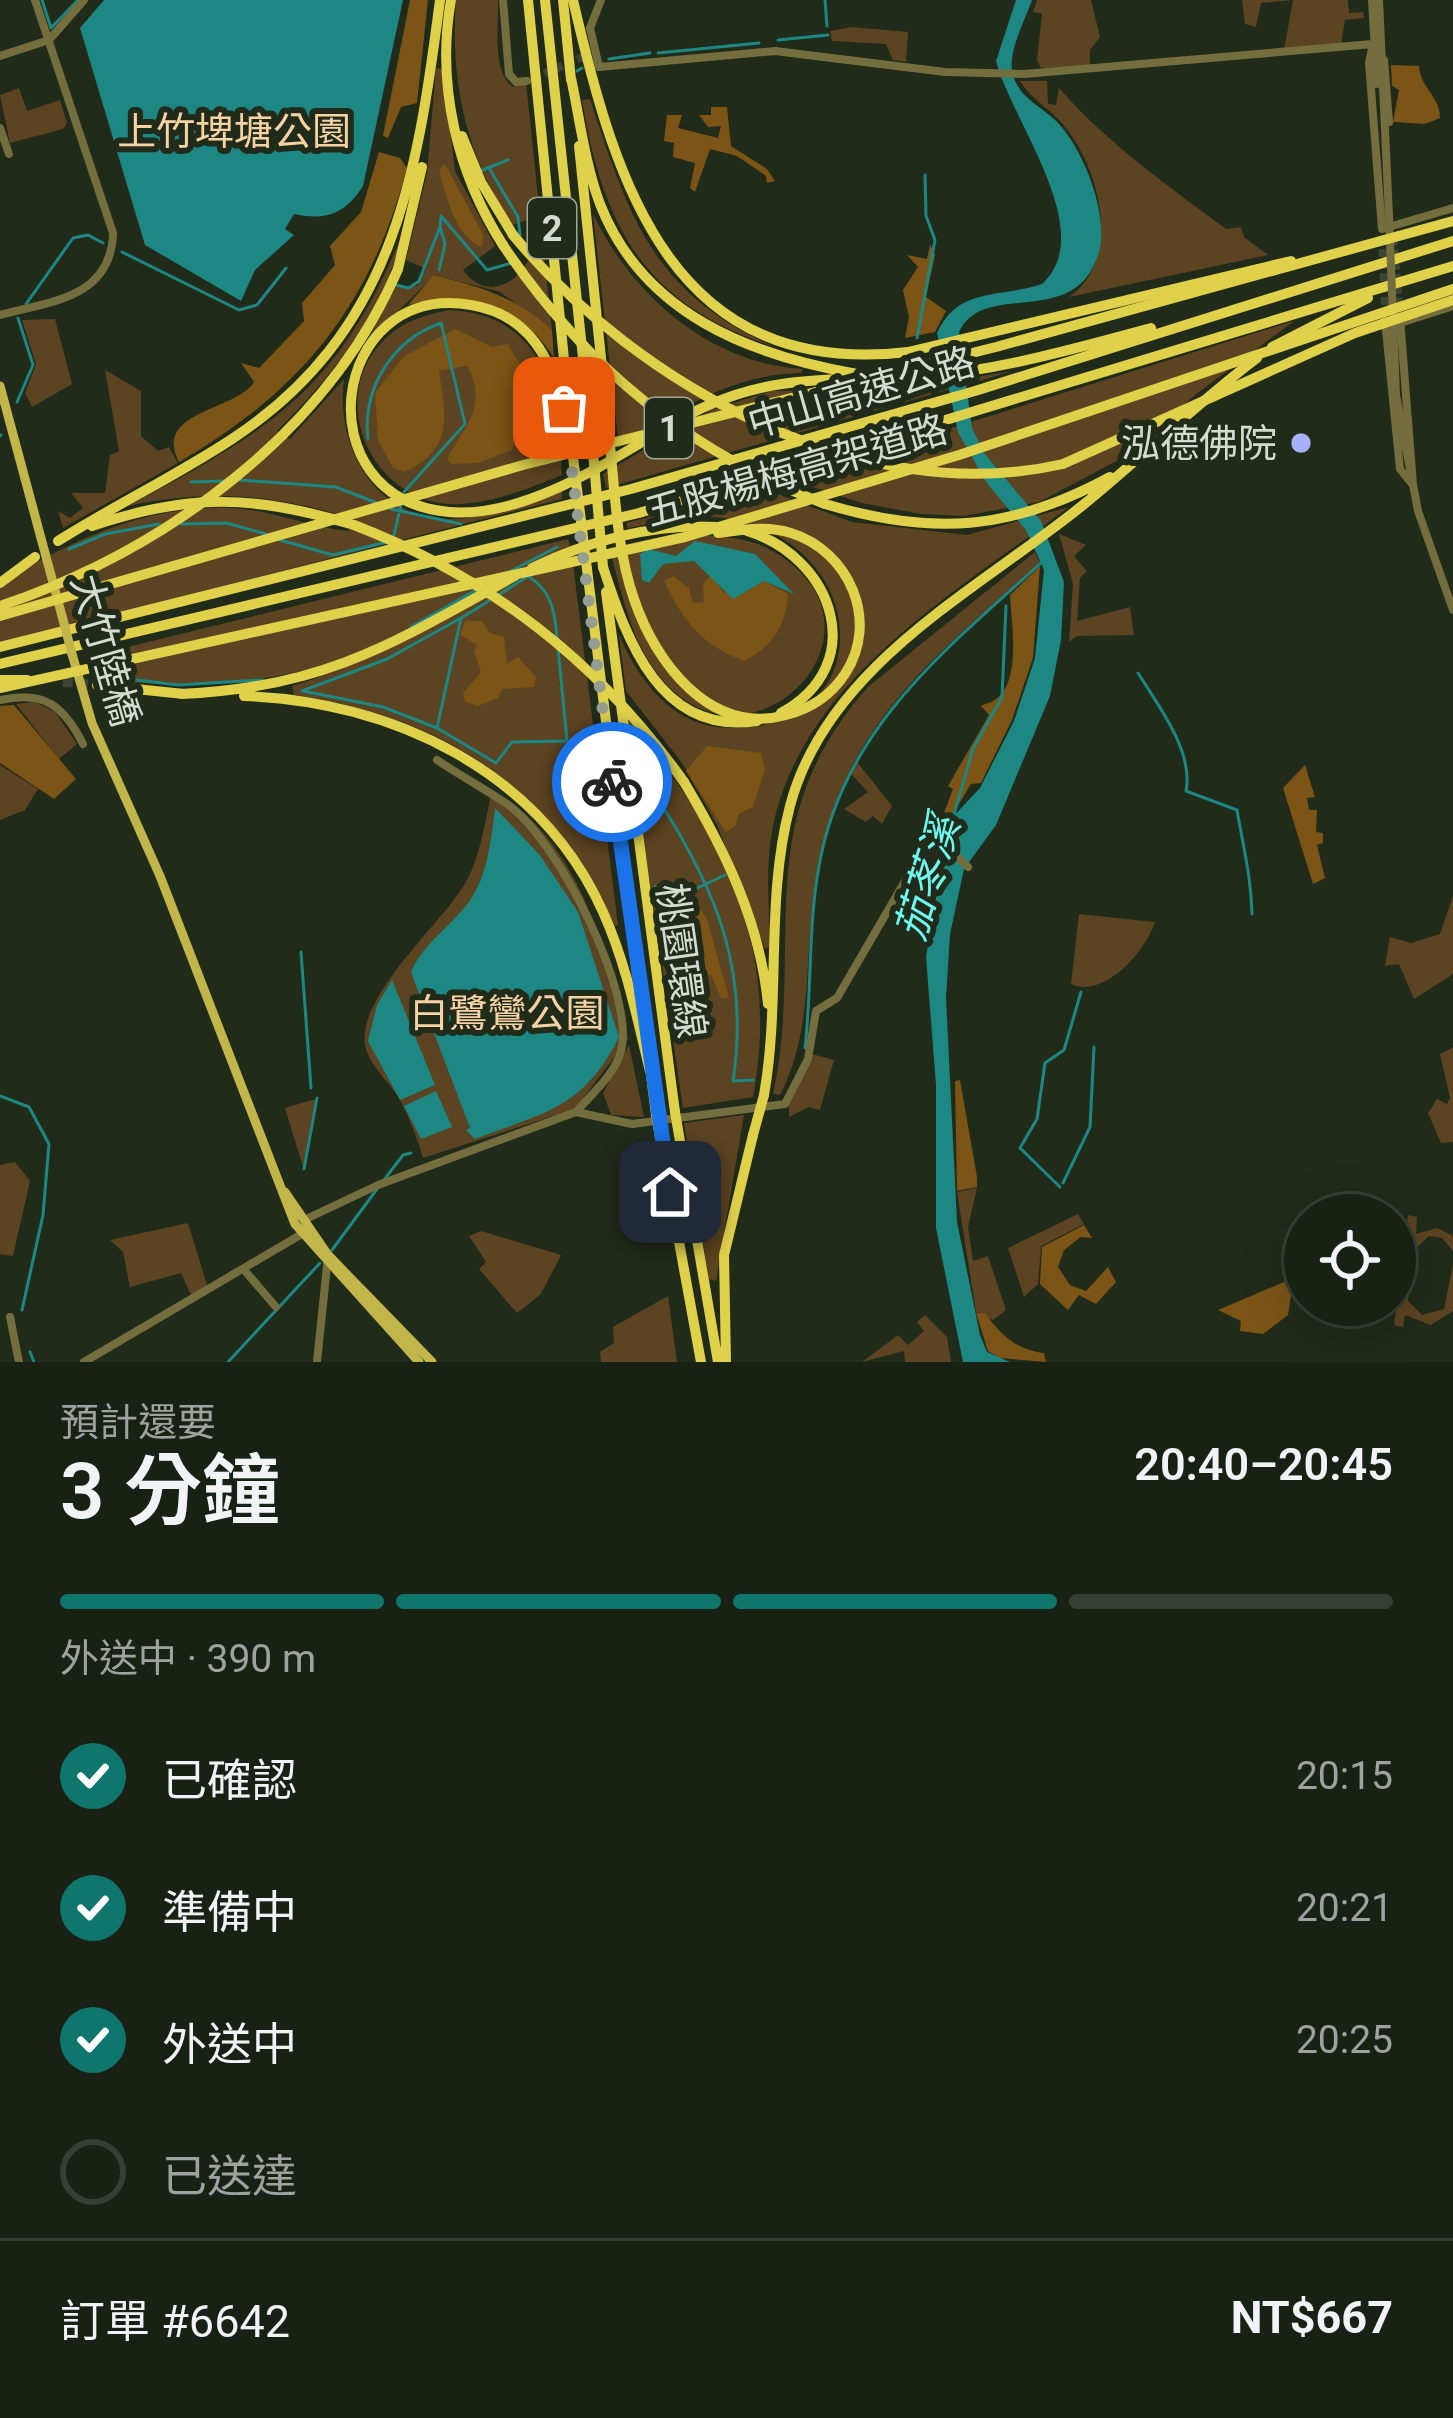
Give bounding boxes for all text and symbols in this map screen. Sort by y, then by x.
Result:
park label: 上竹埤塘公園 [117,109,351,155]
road number: 2 [528,198,576,258]
street label: 中山高速公路 [742,339,980,447]
pin [513,357,615,459]
icon: bag [531,375,597,441]
road number: 1 [645,398,693,458]
street label: 五股楊梅高架道路 [640,406,953,536]
place label: 泓德佛院 [1121,421,1277,467]
marker: 泓德佛院 [1288,430,1314,456]
street label: 大竹陸橋 [61,569,149,732]
courier [552,722,672,842]
icon: bike [579,749,645,815]
water label: 茄苳溪 [886,806,971,946]
street label: 桃園環線 [647,881,715,1042]
park label: 白鷺鸞公園 [409,991,605,1037]
pin [619,1141,721,1243]
icon: home [637,1159,703,1225]
map controls [1284,1194,1416,1326]
button: locate [1284,1194,1416,1326]
text: 預計還要 [60,1400,216,1446]
text: 20:40–20:45 [1134,1438,1393,1491]
text: 3 分鐘 [60,1446,280,1537]
text: 外送中 · 390 m [60,1636,316,1682]
icon: check [60,1743,126,1809]
text: 20:15 [1296,1753,1393,1799]
text: 已確認 [162,1754,297,1807]
icon: check [60,1875,126,1941]
text: 20:21 [1296,1885,1393,1931]
text: 準備中 [162,1886,297,1939]
icon: check [60,2007,126,2073]
text: 20:25 [1296,2017,1393,2063]
text: 外送中 [162,2018,297,2071]
text: 已送達 [162,2150,297,2203]
text: NT$667 [1231,2291,1393,2344]
text: 訂單 #6642 [60,2295,290,2348]

